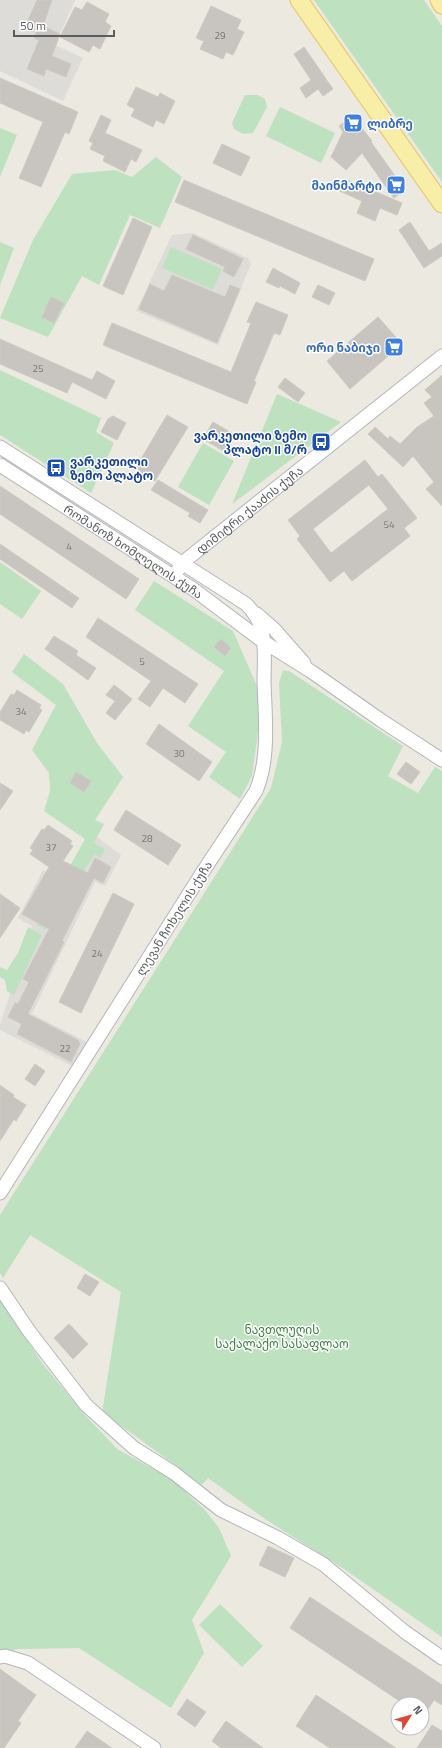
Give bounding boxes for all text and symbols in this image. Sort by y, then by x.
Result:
scale bar [14,12,114,38]
text: 50 m [20,16,46,35]
house number: 29 [214,28,226,43]
supermarket icon: ლიბრე [342,112,364,134]
place label: ლიბრე [367,114,413,133]
supermarket icon: მაინმარტი [385,174,407,196]
place label: მაინმარტი [311,176,382,195]
supermarket icon: ორი ნაბიჯი [383,336,405,358]
place label: ორი ნაბიჯი [306,338,380,357]
house number: 25 [32,361,44,376]
place label: ვარკეთილი ზემო პლატო II მ/რ [194,426,307,459]
bus stop icon: ვარკეთილი ზემო პლატო II მ/რ [310,431,332,453]
place label: ვარკეთილი ზემო პლატო [70,452,153,485]
bus stop icon: ვარკეთილი ზემო პლატო [45,457,67,479]
street label: დიმიტრი ქააძის ქუჩა [192,461,307,558]
street label: რომანოზ ხომლელის ქუჩა [60,499,207,603]
house number: 54 [383,517,395,532]
house number: 4 [66,539,72,554]
house number: 5 [139,654,145,669]
house number: 34 [15,704,27,719]
house number: 30 [173,746,185,761]
house number: 28 [141,831,153,846]
house number: 37 [45,840,57,855]
street label: ლევან ჩოხელის ქუჩა [131,857,217,979]
house number: 24 [91,946,103,961]
house number: 22 [59,1041,71,1056]
park label: ნავთლუღის საქალაქო სასაფლაო [215,1320,349,1353]
north arrow [390,1696,430,1736]
text: N [409,1702,427,1718]

